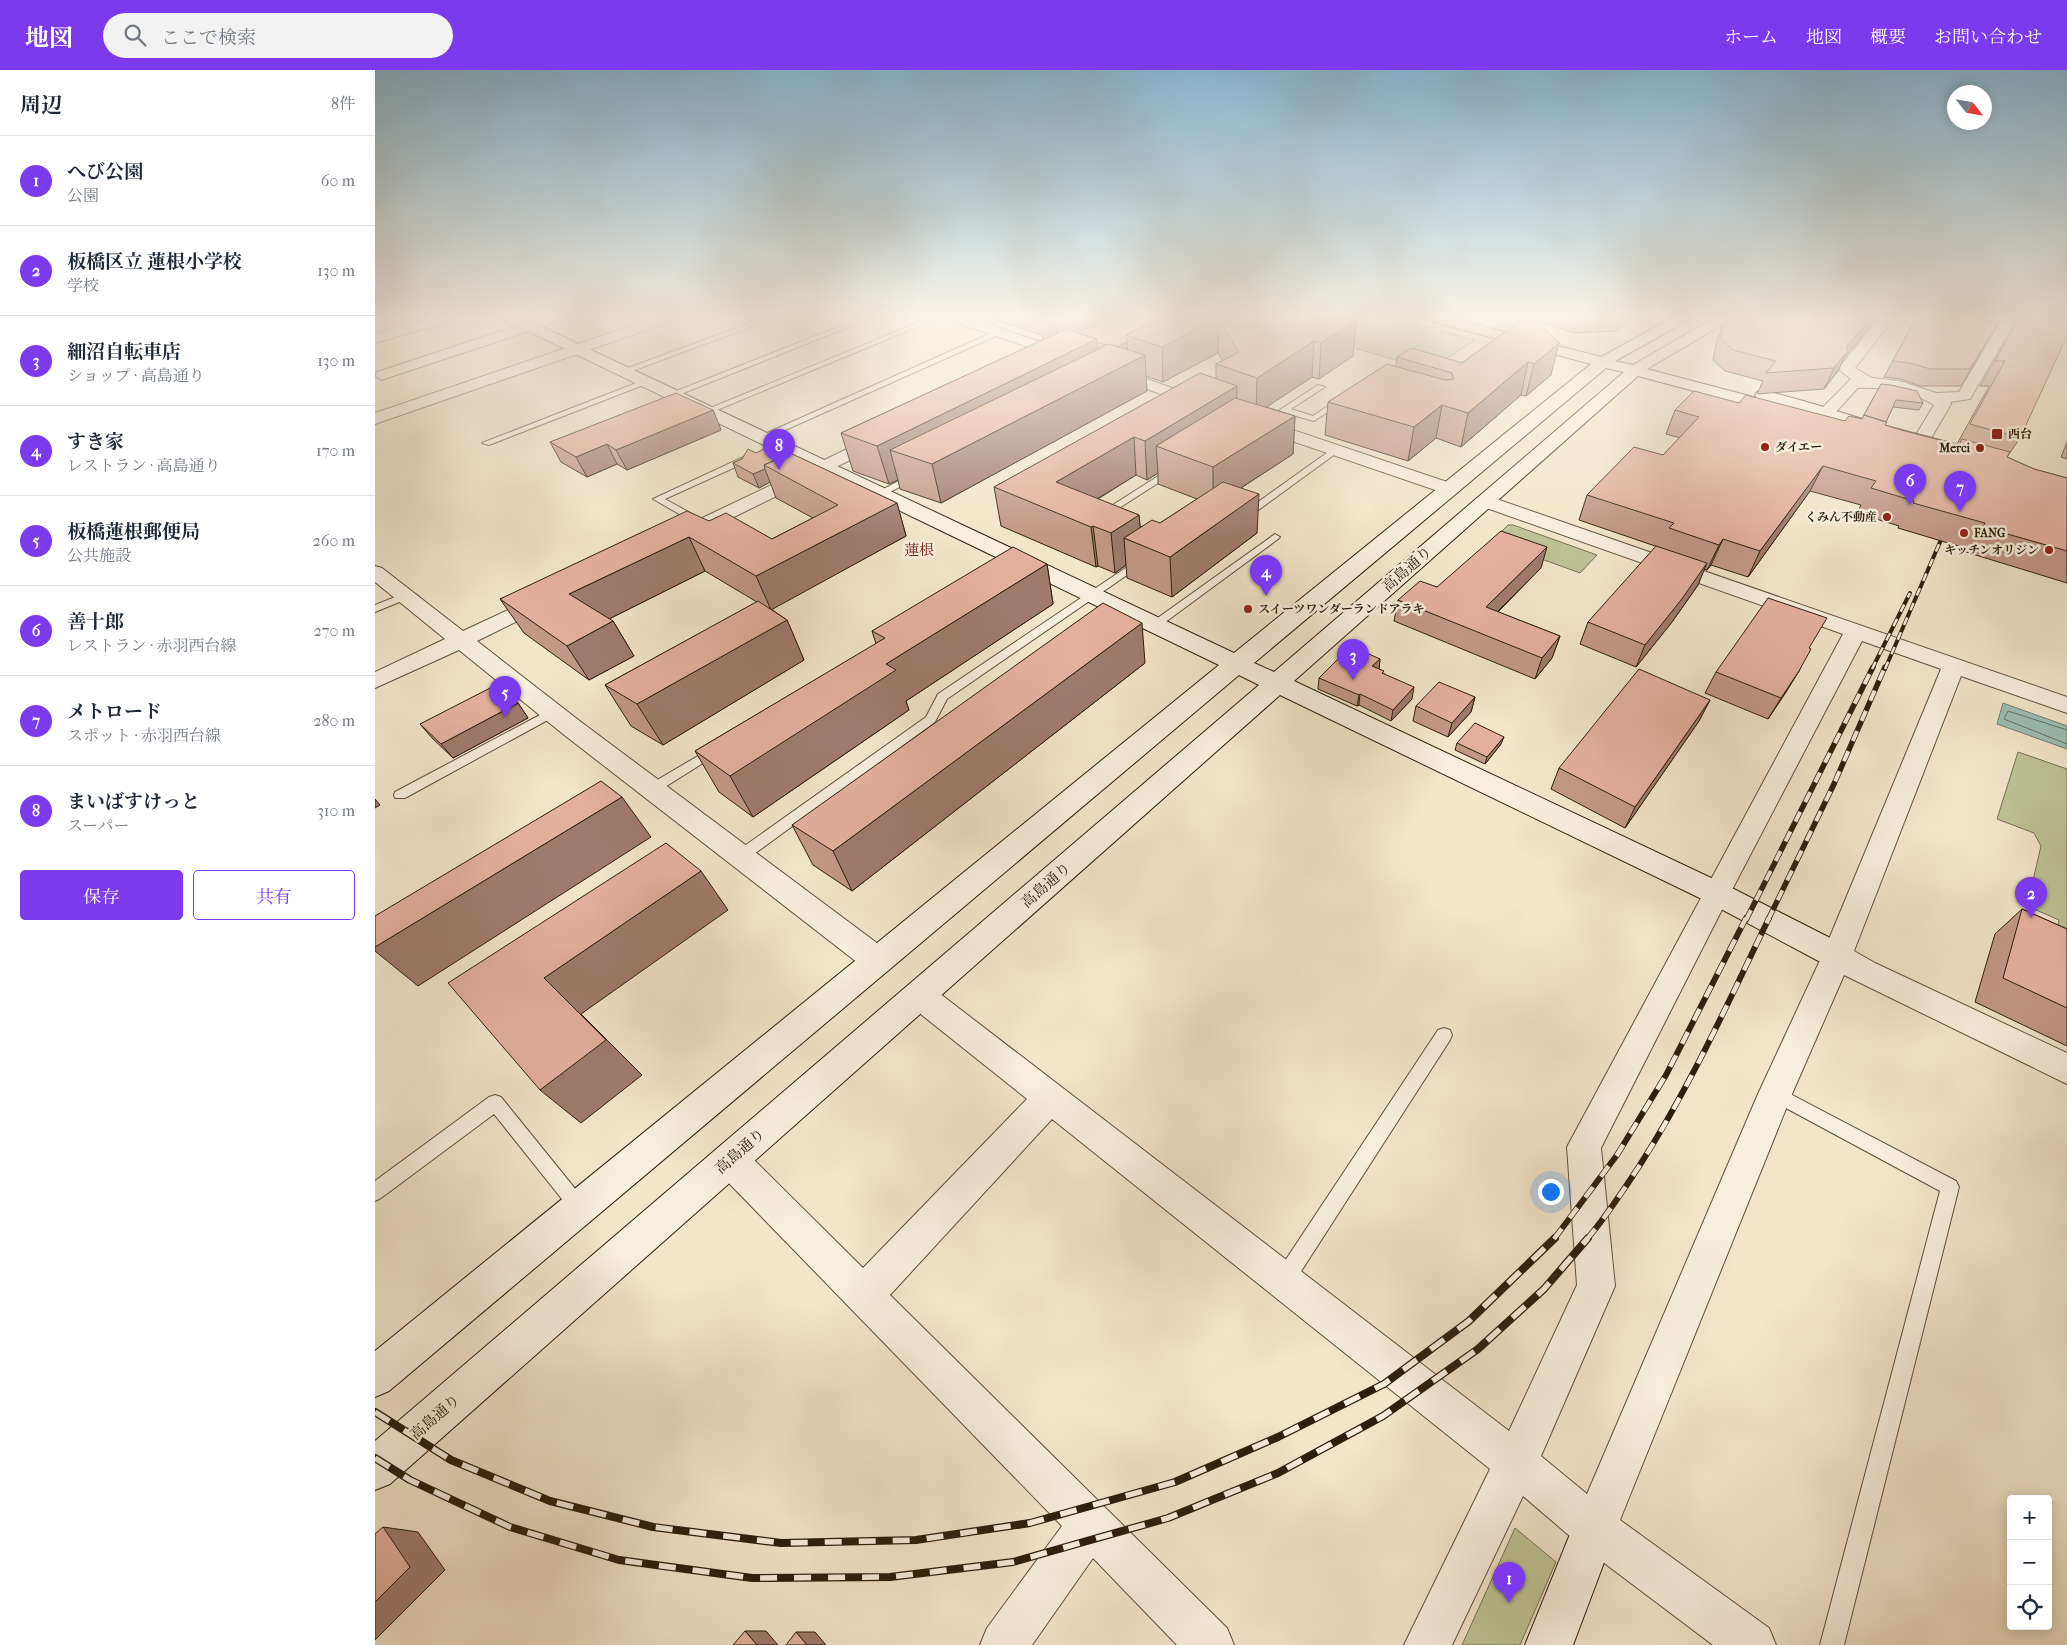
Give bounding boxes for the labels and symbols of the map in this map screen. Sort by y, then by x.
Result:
north arrow [1947,85,1992,130]
marker: 西台 [1990,427,2004,441]
place label: 西台 [2008,427,2032,441]
pin: 8 [763,429,795,470]
place label: ダイエー [1775,440,1822,454]
marker: ダイエー [1759,441,1771,453]
place label: Merci [1938,441,1970,455]
marker: Merci [1974,442,1986,454]
pin: 6 [1894,464,1926,505]
pin: 7 [1944,471,1976,512]
place label: くみん不動産 [1805,510,1877,524]
marker: くみん不動産 [1881,511,1893,523]
place label: FANG [1973,526,2006,540]
marker: FANG [1958,527,1970,539]
district label: 蓮根 [904,541,934,559]
street label: 高島通り [1378,543,1436,595]
place label: キッチンオリジン [1944,543,2039,557]
marker: キッチンオリジン [2043,544,2055,556]
pin: 4 [1250,555,1282,596]
place label: スイーツワンダーランドアラキ [1258,602,1424,616]
marker: スイーツワンダーランドアラキ [1242,603,1254,615]
pin: 3 [1337,639,1369,680]
pin: 5 [489,676,521,717]
street label: 高島通り [1017,859,1075,911]
pin: 2 [2015,877,2047,918]
street label: 高島通り [711,1125,769,1177]
your location [1538,1179,1564,1205]
street label: 高島通り [406,1391,464,1443]
pin: 1 [1493,1562,1525,1603]

